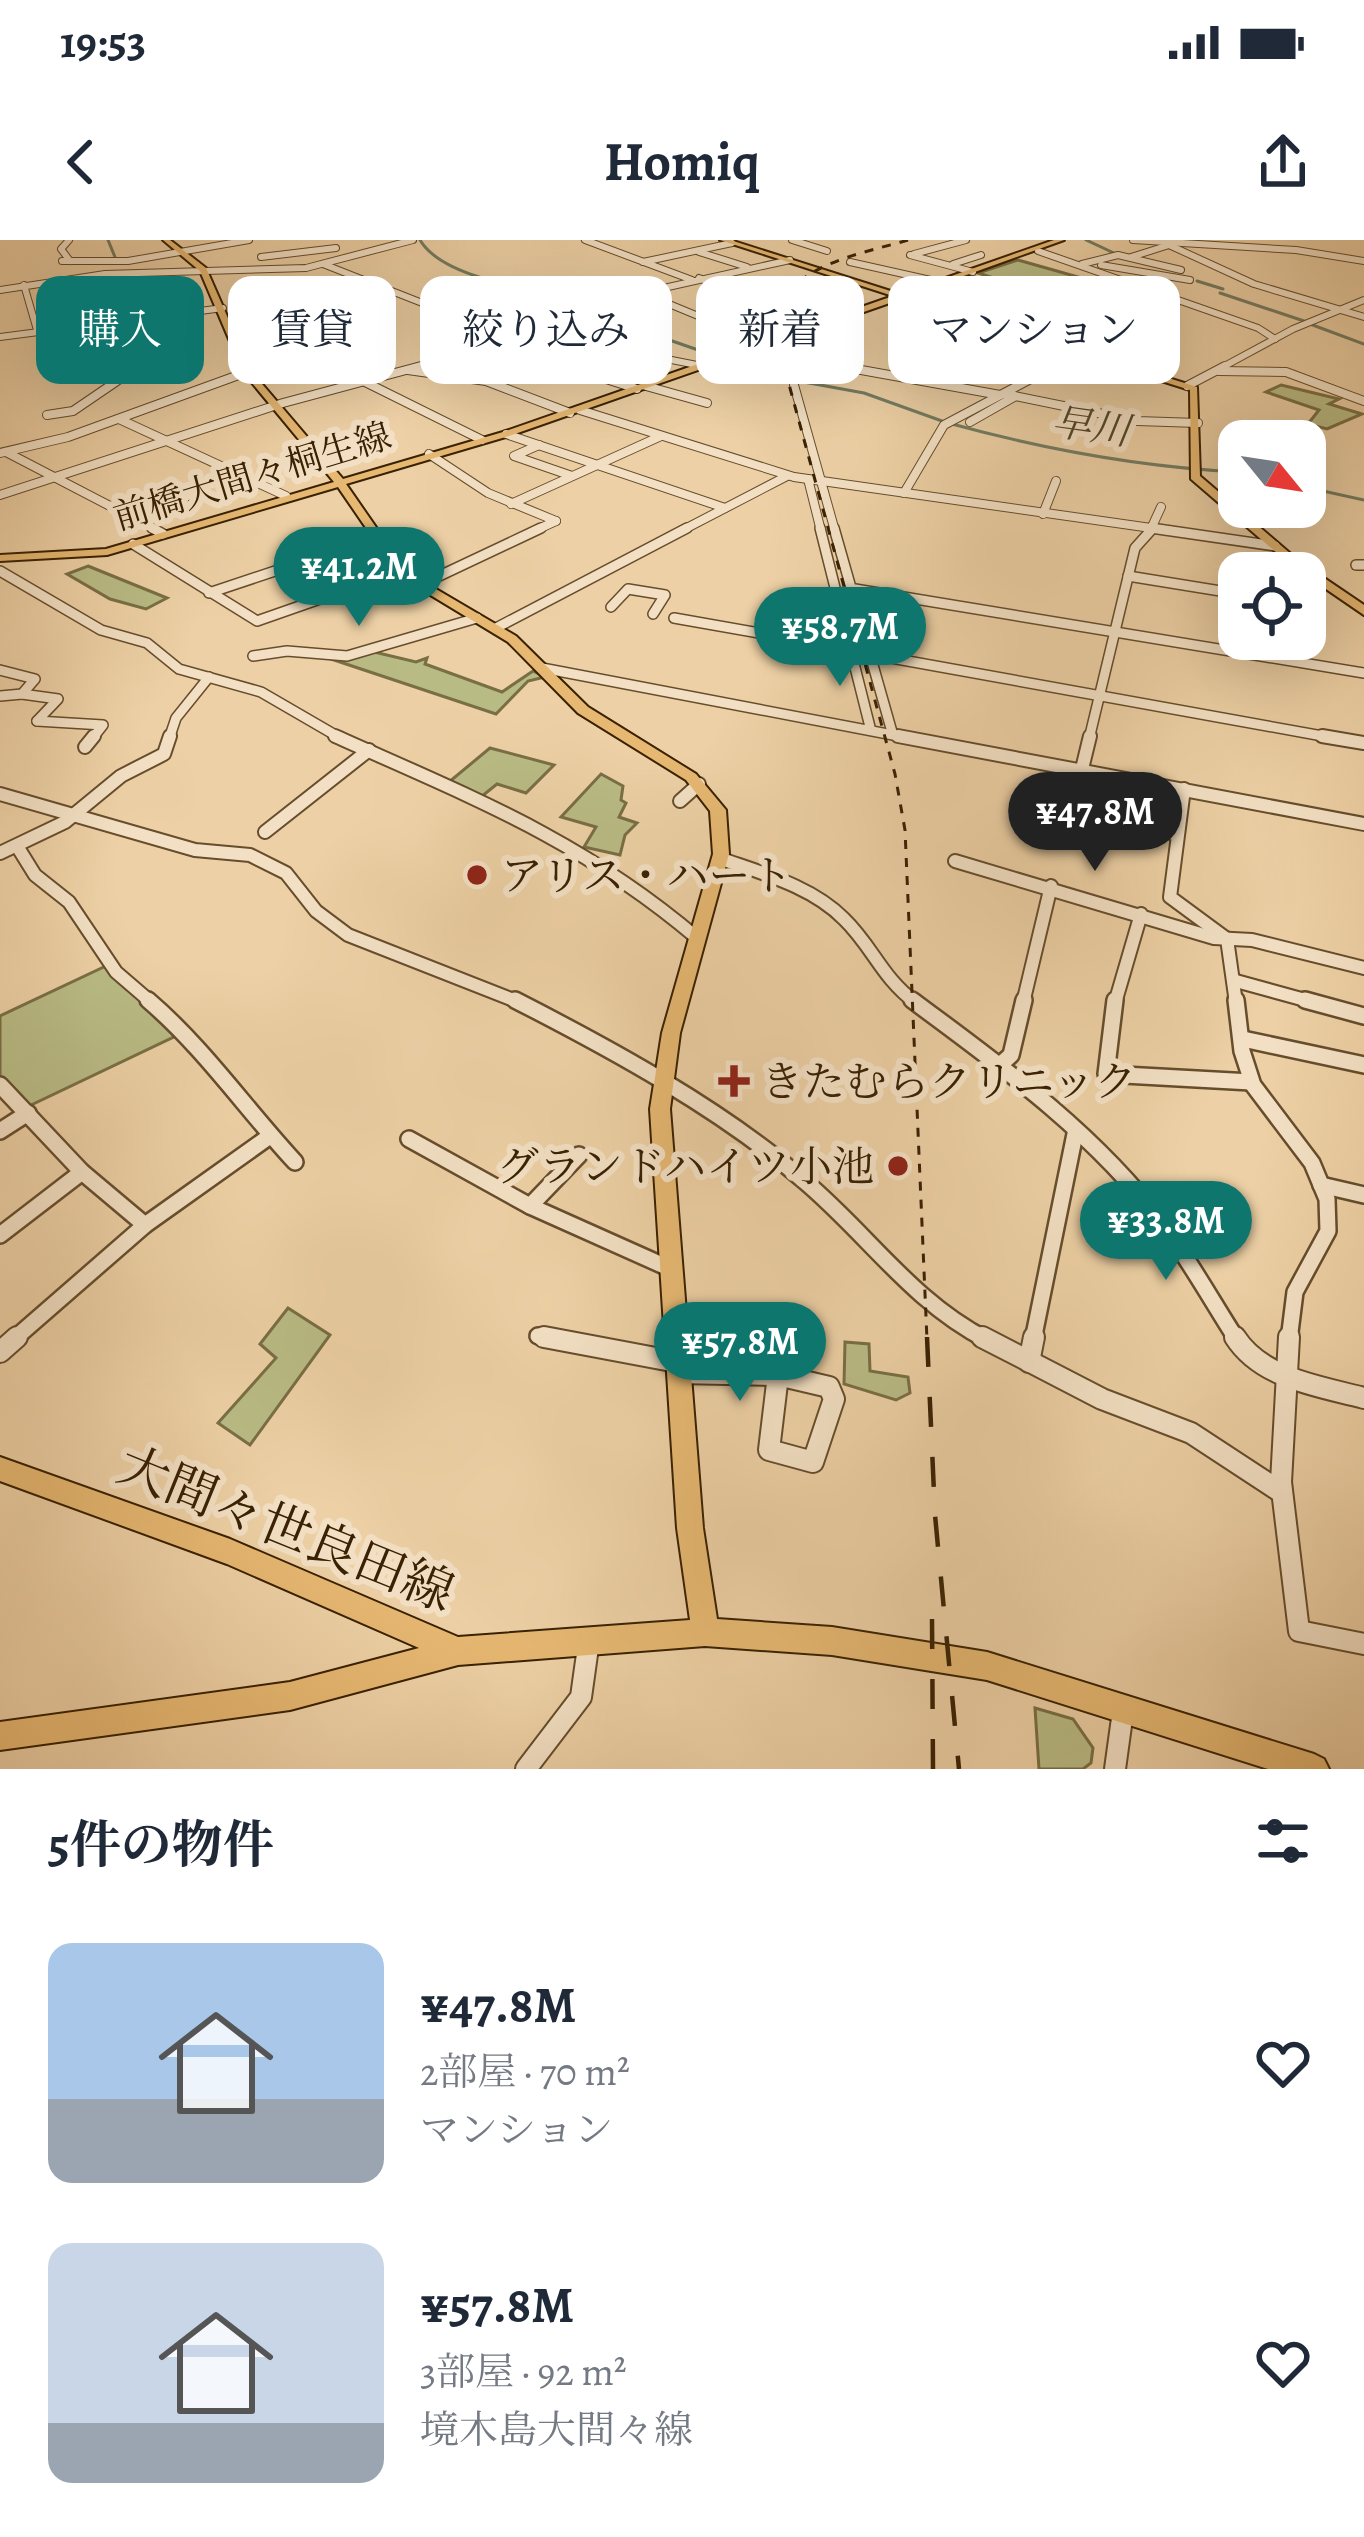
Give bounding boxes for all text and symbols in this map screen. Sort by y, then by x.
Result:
text: 19:53 [60,11,146,73]
text: Homiq [604,125,760,199]
icon: back [48,129,114,195]
icon: share [1250,129,1316,195]
chip: 購入 [36,276,204,384]
chip: 賃貸 [228,276,396,384]
chip: 絞り込み [420,276,672,384]
chip: 新着 [696,276,864,384]
chip: マンション [888,276,1180,384]
water label: 早川 [1049,394,1137,458]
street label: 前橋大間々桐生線 [107,410,397,542]
north arrow [1218,420,1326,528]
map controls [1218,420,1326,660]
pin: ¥41.2M [261,527,457,629]
text: ¥41.2M [300,539,418,592]
button: locate [1218,552,1326,660]
pin: ¥58.7M [742,587,938,689]
text: ¥58.7M [781,599,899,652]
pin: ¥47.8M [997,772,1193,874]
text: ¥47.8M [1035,784,1155,837]
place label: アリス・ハート [501,847,792,904]
marker: アリス・ハート [464,862,490,888]
place label: きたむらクリニック [761,1053,1136,1110]
marker: きたむらクリニック [718,1065,750,1097]
place label: グランドハイツ小池 [497,1138,874,1195]
marker: グランドハイツ小池 [885,1153,911,1179]
pin: ¥33.8M [1068,1181,1264,1283]
text: ¥33.8M [1107,1193,1225,1246]
pin: ¥57.8M [642,1302,838,1404]
text: ¥57.8M [681,1314,799,1367]
street label: 大間々世良田線 [107,1430,465,1628]
icon: filters [1250,1808,1316,1874]
text: 5件の物件 [48,1810,274,1880]
text: ¥47.8M [420,1970,576,2040]
icon: home [144,1991,288,2135]
icon: heart [1250,2030,1316,2096]
text: 2部屋 · 70 m² [420,2045,630,2098]
text: マンション [420,2103,613,2156]
text: ¥57.8M [420,2270,574,2340]
icon: home [144,2291,288,2435]
icon: heart [1250,2330,1316,2396]
text: 3部屋 · 92 m² [420,2345,627,2398]
text: 境木島大間々線 [420,2403,693,2456]

